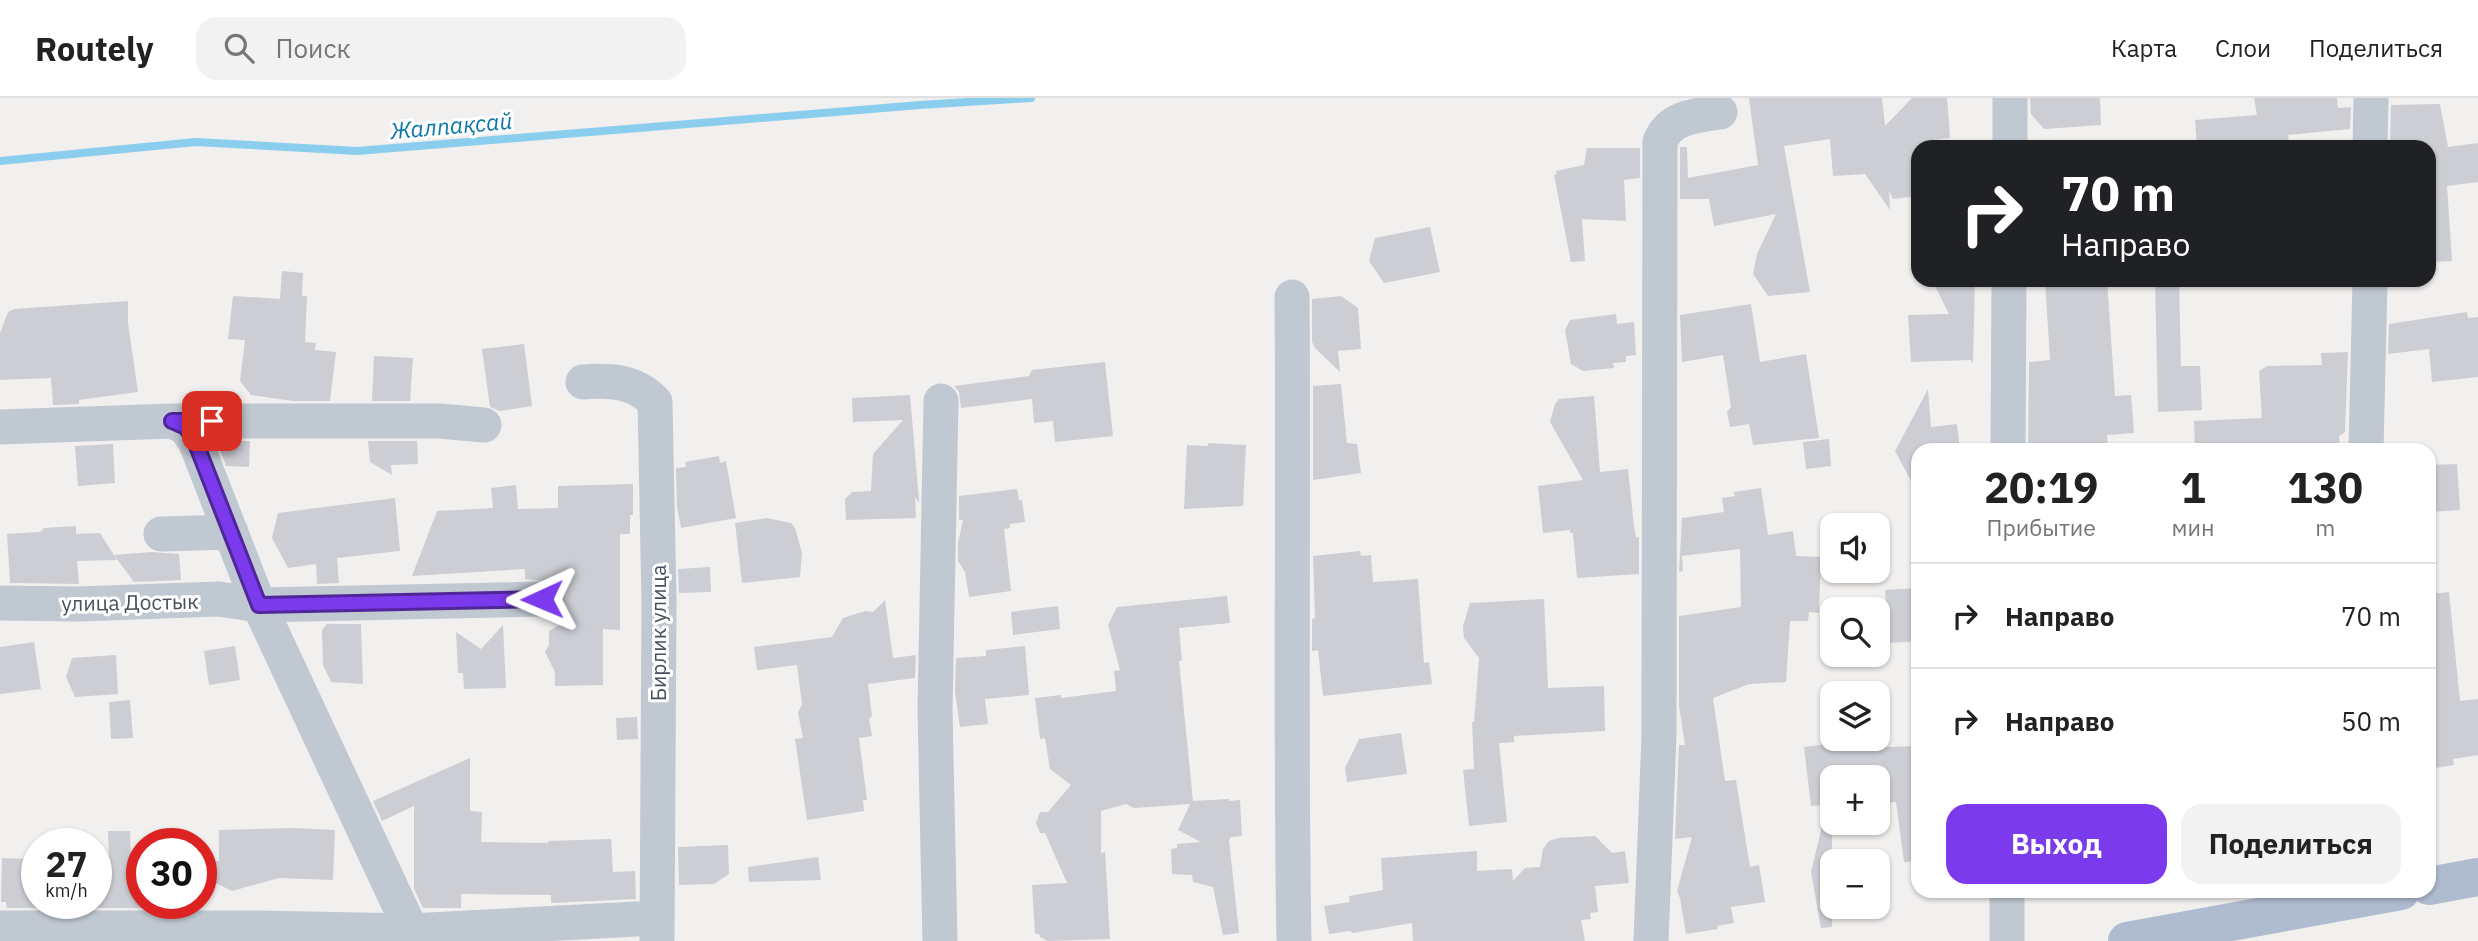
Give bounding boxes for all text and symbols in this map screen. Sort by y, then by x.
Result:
search box [196,17,686,80]
text: Routely [35,27,154,70]
icon: search [220,29,258,67]
text: Поиск [276,31,351,65]
text: Карта [2111,32,2177,64]
text: Слои [2215,32,2271,64]
text: Поделиться [2309,32,2443,64]
water label: Жалпақсай [388,105,513,145]
text: 70 m [2061,161,2175,224]
icon: right [1946,168,2037,259]
text: Направо [2061,223,2190,265]
pin [182,391,242,451]
icon: arrive [193,402,231,440]
text: 20:19 [1984,460,2099,515]
text: 1 [2180,460,2206,515]
text: 130 [2287,460,2363,515]
text: Прибытие [1987,512,2096,542]
text: мин [2171,512,2215,542]
text: m [2315,512,2335,542]
map controls [1820,513,1890,919]
button: sound [1820,513,1890,583]
position arrow [505,562,579,636]
street label: Бирлик улица [644,565,672,701]
street label: улица Достык [61,587,199,617]
button: search [1820,597,1890,667]
icon: right [1946,597,1984,635]
text: Направо [2005,599,2114,633]
text: 70 m [2341,599,2401,633]
button: layers [1820,681,1890,751]
icon: right [1946,702,1984,740]
text: Направо [2005,704,2114,738]
text: 50 m [2341,704,2401,738]
button: + [1820,765,1890,835]
button: Выход [1946,804,2167,884]
button: Поделиться [2181,804,2401,884]
speed limit sign: 30 [126,828,217,919]
text: 27 [45,841,88,887]
button: − [1820,849,1890,919]
text: km/h [45,879,88,902]

